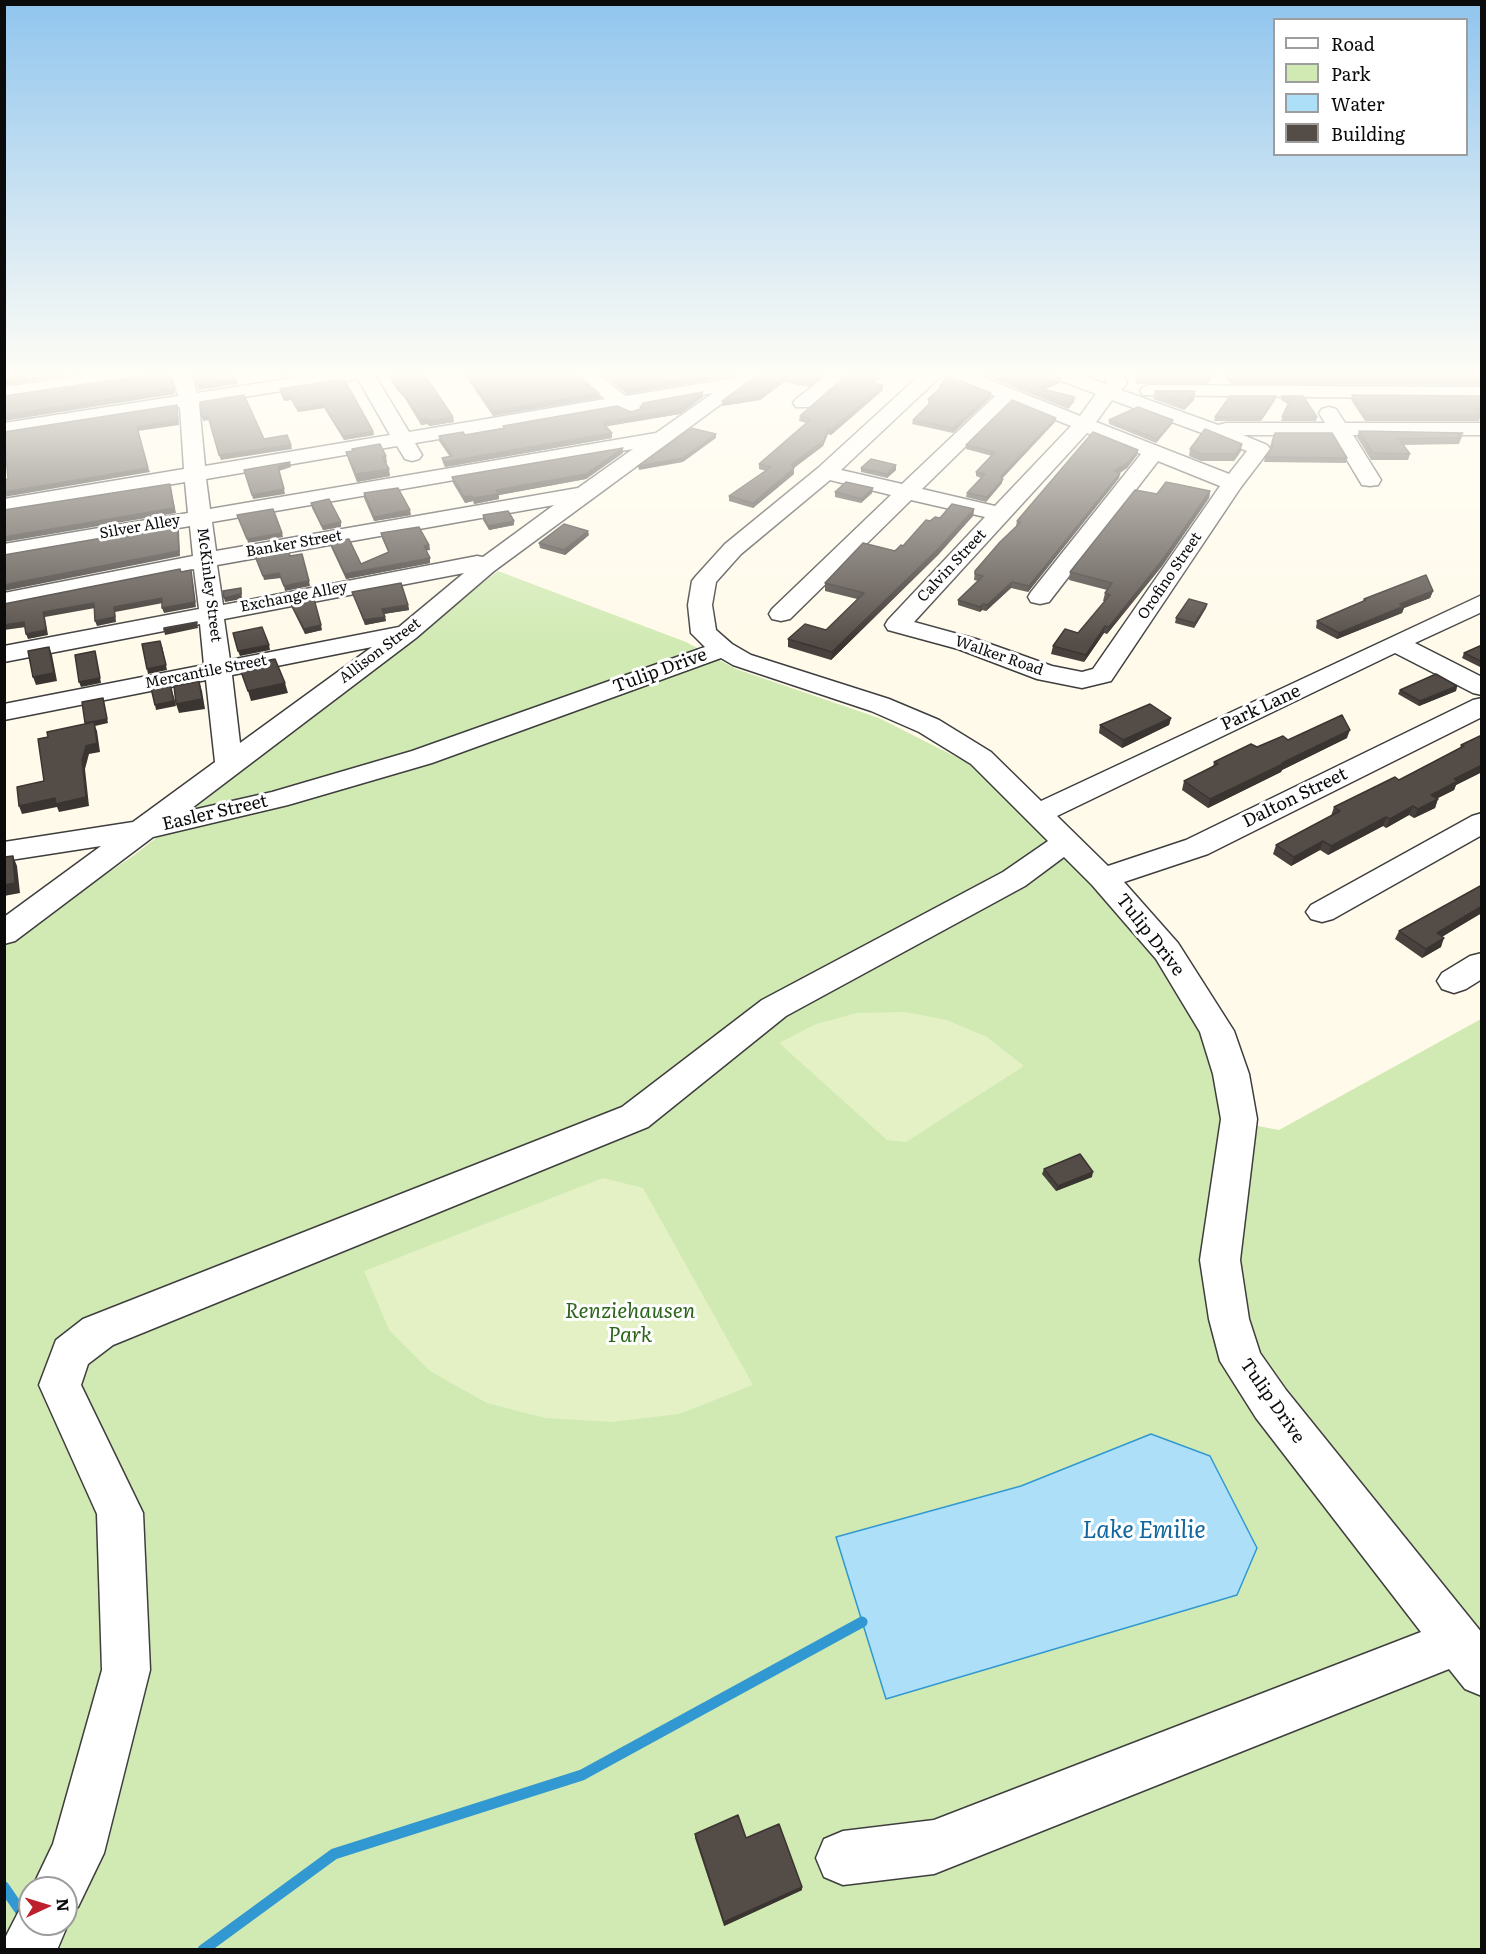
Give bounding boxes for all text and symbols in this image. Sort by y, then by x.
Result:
legend [1273,18,1468,156]
text: Road [1331,30,1375,57]
text: Park [1331,60,1370,87]
text: Water [1331,90,1384,117]
text: Building [1331,120,1405,147]
street label: Silver Alley [98,511,182,543]
street label: Calvin Street [914,526,990,606]
street label: McKinley Street [193,527,225,643]
street label: Banker Street [244,527,344,561]
street label: Orofino Street [1134,529,1206,623]
street label: Exchange Alley [239,578,349,616]
street label: Allison Street [336,615,424,687]
street label: Walker Road [952,632,1046,680]
street label: Tulip Drive [610,644,710,698]
street label: Mercantile Street [143,651,269,693]
street label: Park Lane [1218,680,1304,736]
street label: Dalton Street [1239,763,1351,833]
street label: Easler Street [160,790,270,836]
street label: Tulip Drive [1111,890,1189,980]
park label: Renziehausen Park [565,1299,695,1349]
street label: Tulip Drive [1235,1355,1309,1447]
water label: Lake Emilie [1082,1517,1206,1545]
north arrow [18,1876,78,1936]
text: N [52,1897,76,1912]

